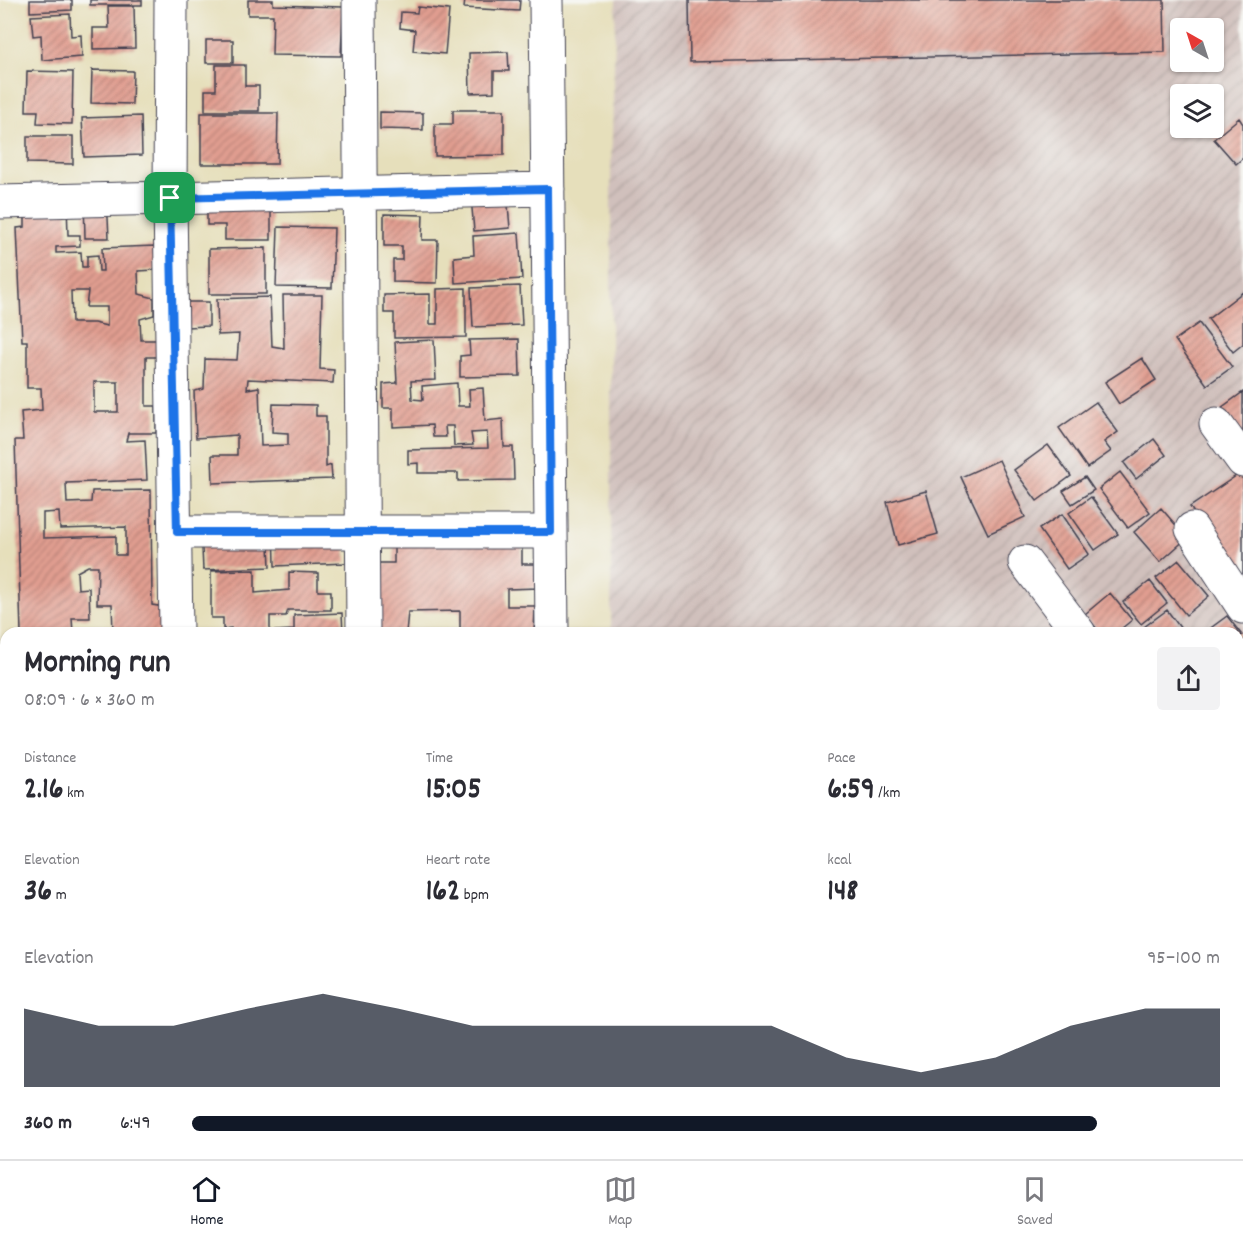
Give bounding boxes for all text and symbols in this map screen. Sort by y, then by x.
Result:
north arrow [1170,18,1224,72]
map controls [1170,18,1224,138]
button: layers [1170,84,1224,138]
pin [144,172,195,223]
icon: arrive [153,181,186,214]
text: Morning run [24,641,171,688]
button: share [1157,647,1220,710]
text: 08:09 · 6 × 360 m [24,687,155,715]
text: Distance [24,747,76,770]
text: Time [426,747,453,770]
text: Pace [827,747,856,770]
text: 2.16 [24,770,63,813]
text: 15:05 [426,770,481,813]
text: 6:59 [827,770,875,813]
text: km [63,782,85,805]
text: /km [875,782,900,805]
text: Elevation [24,849,80,872]
text: Heart rate [426,849,490,872]
text: kcal [827,849,852,872]
text: 36 [24,872,52,915]
text: 162 [426,872,460,915]
text: 148 [827,872,858,915]
text: m [52,884,67,907]
text: bpm [460,884,489,907]
text: Elevation [24,945,94,973]
text: 95–100 m [1147,945,1220,973]
text: 360 m [24,1110,72,1138]
text: 6:49 [120,1110,151,1138]
tab: Home [190,1173,224,1232]
tab: Map [604,1173,637,1232]
tab: Saved [1017,1173,1053,1232]

